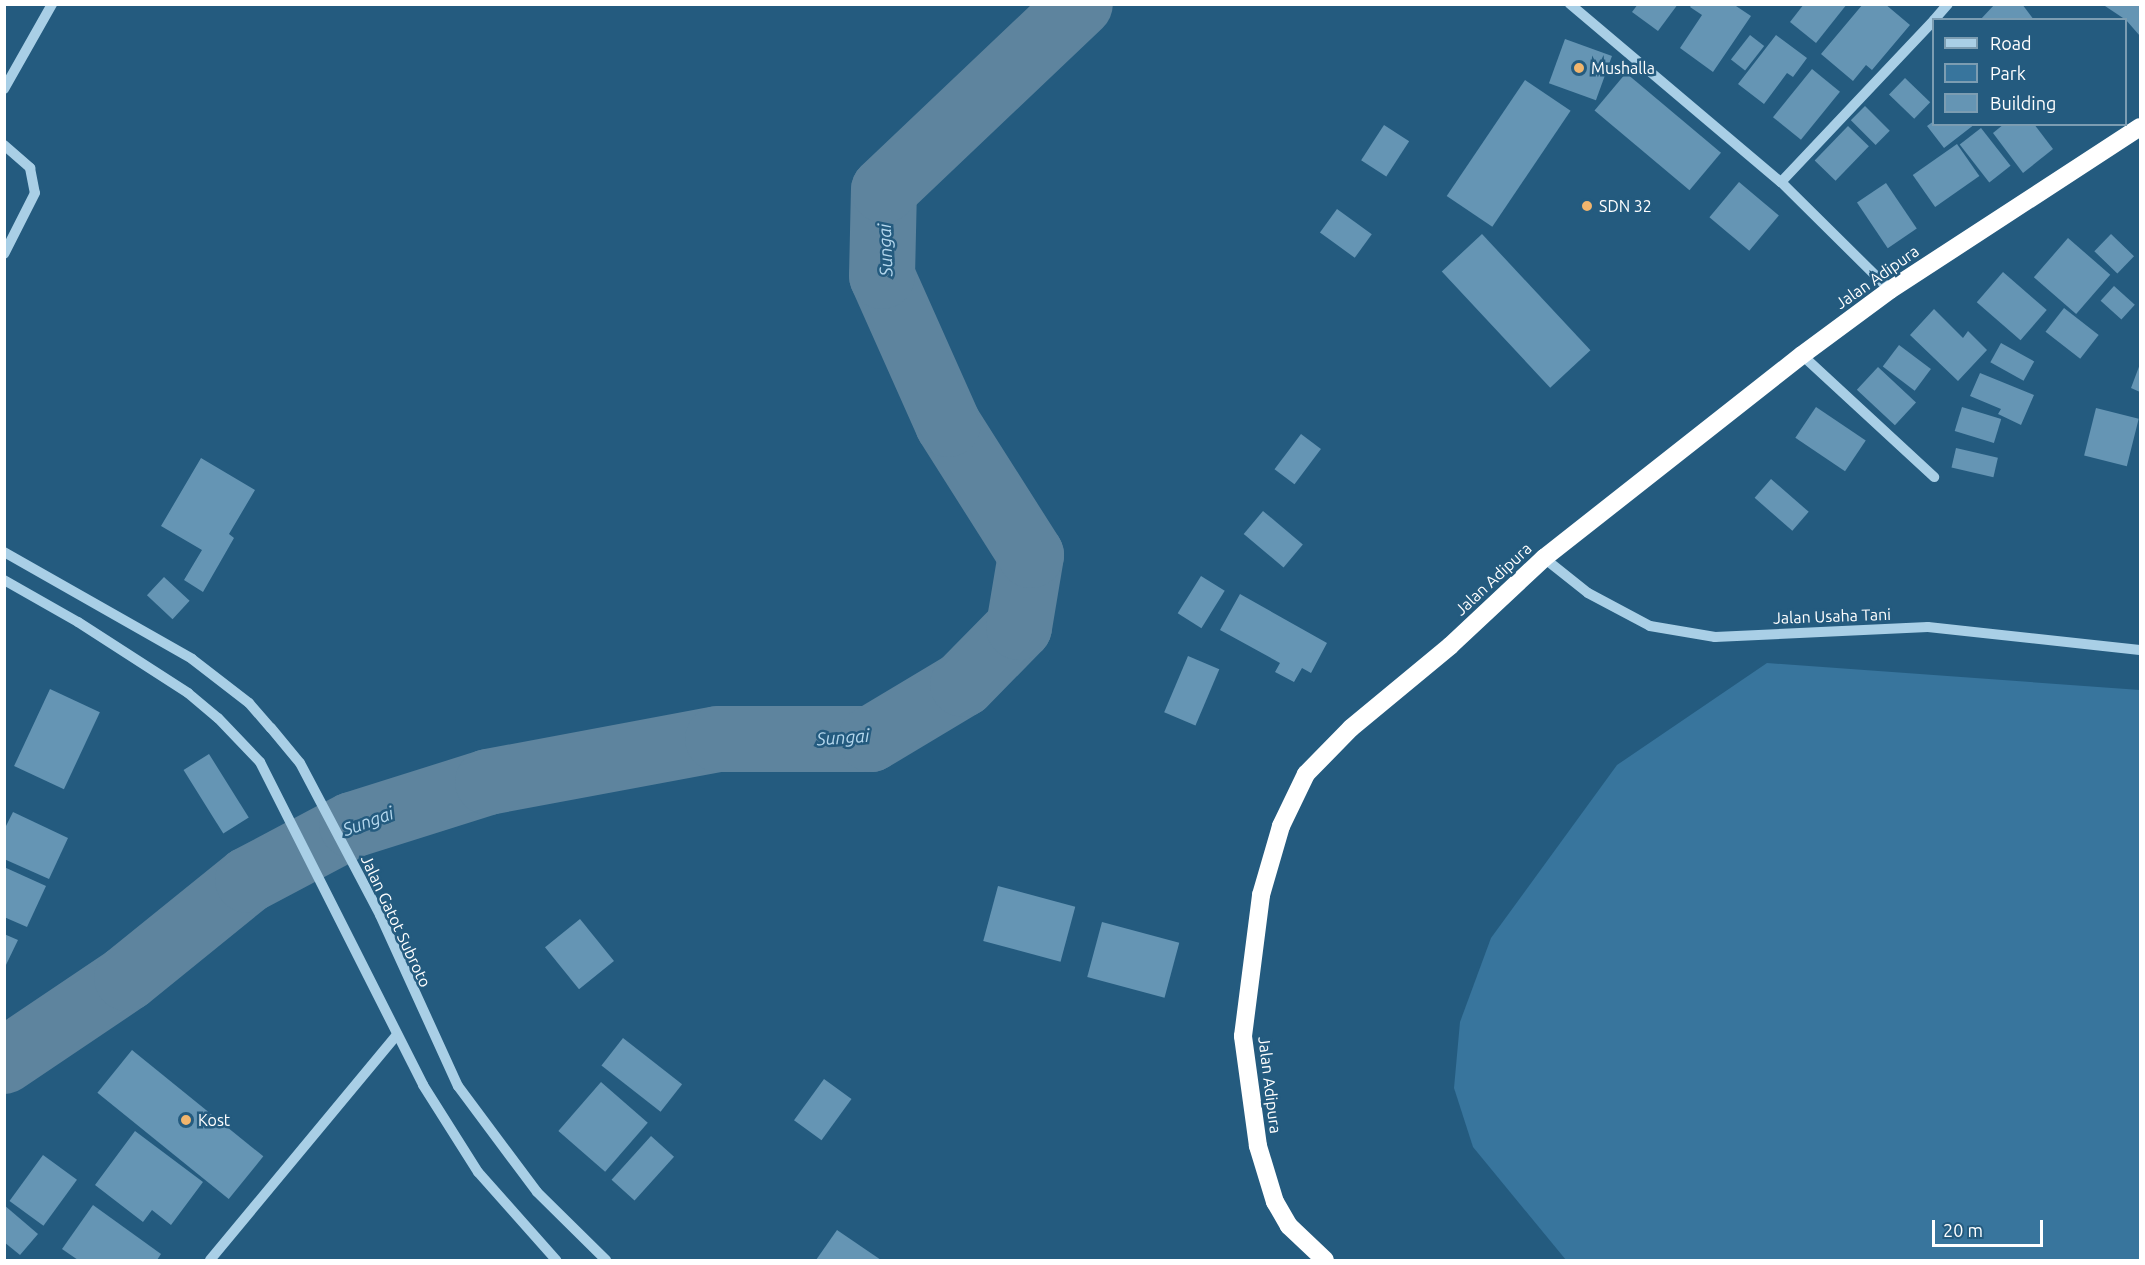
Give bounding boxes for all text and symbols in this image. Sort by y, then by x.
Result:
legend [1932,18,2127,126]
text: Road [1990,33,2032,53]
place label: Mushalla [1591,58,1655,78]
marker: Mushalla [1572,61,1586,75]
text: Park [1990,63,2026,83]
text: Building [1990,93,2056,113]
place label: SDN 32 [1599,196,1652,216]
marker: SDN 32 [1580,199,1594,213]
water label: Sungai [873,223,897,277]
street label: Jalan Adipura [1831,241,1923,313]
street label: Jalan Adipura [1451,539,1535,619]
street label: Jalan Usaha Tani [1773,604,1891,628]
water label: Sungai [816,724,870,750]
water label: Sungai [339,802,397,840]
street label: Jalan Gatot Subroto [357,852,435,990]
street label: Jalan Adipura [1255,1035,1285,1135]
place label: Kost [198,1110,230,1130]
marker: Kost [179,1113,193,1127]
scale bar [1935,1208,2046,1246]
text: 20 m [1943,1220,1983,1240]

